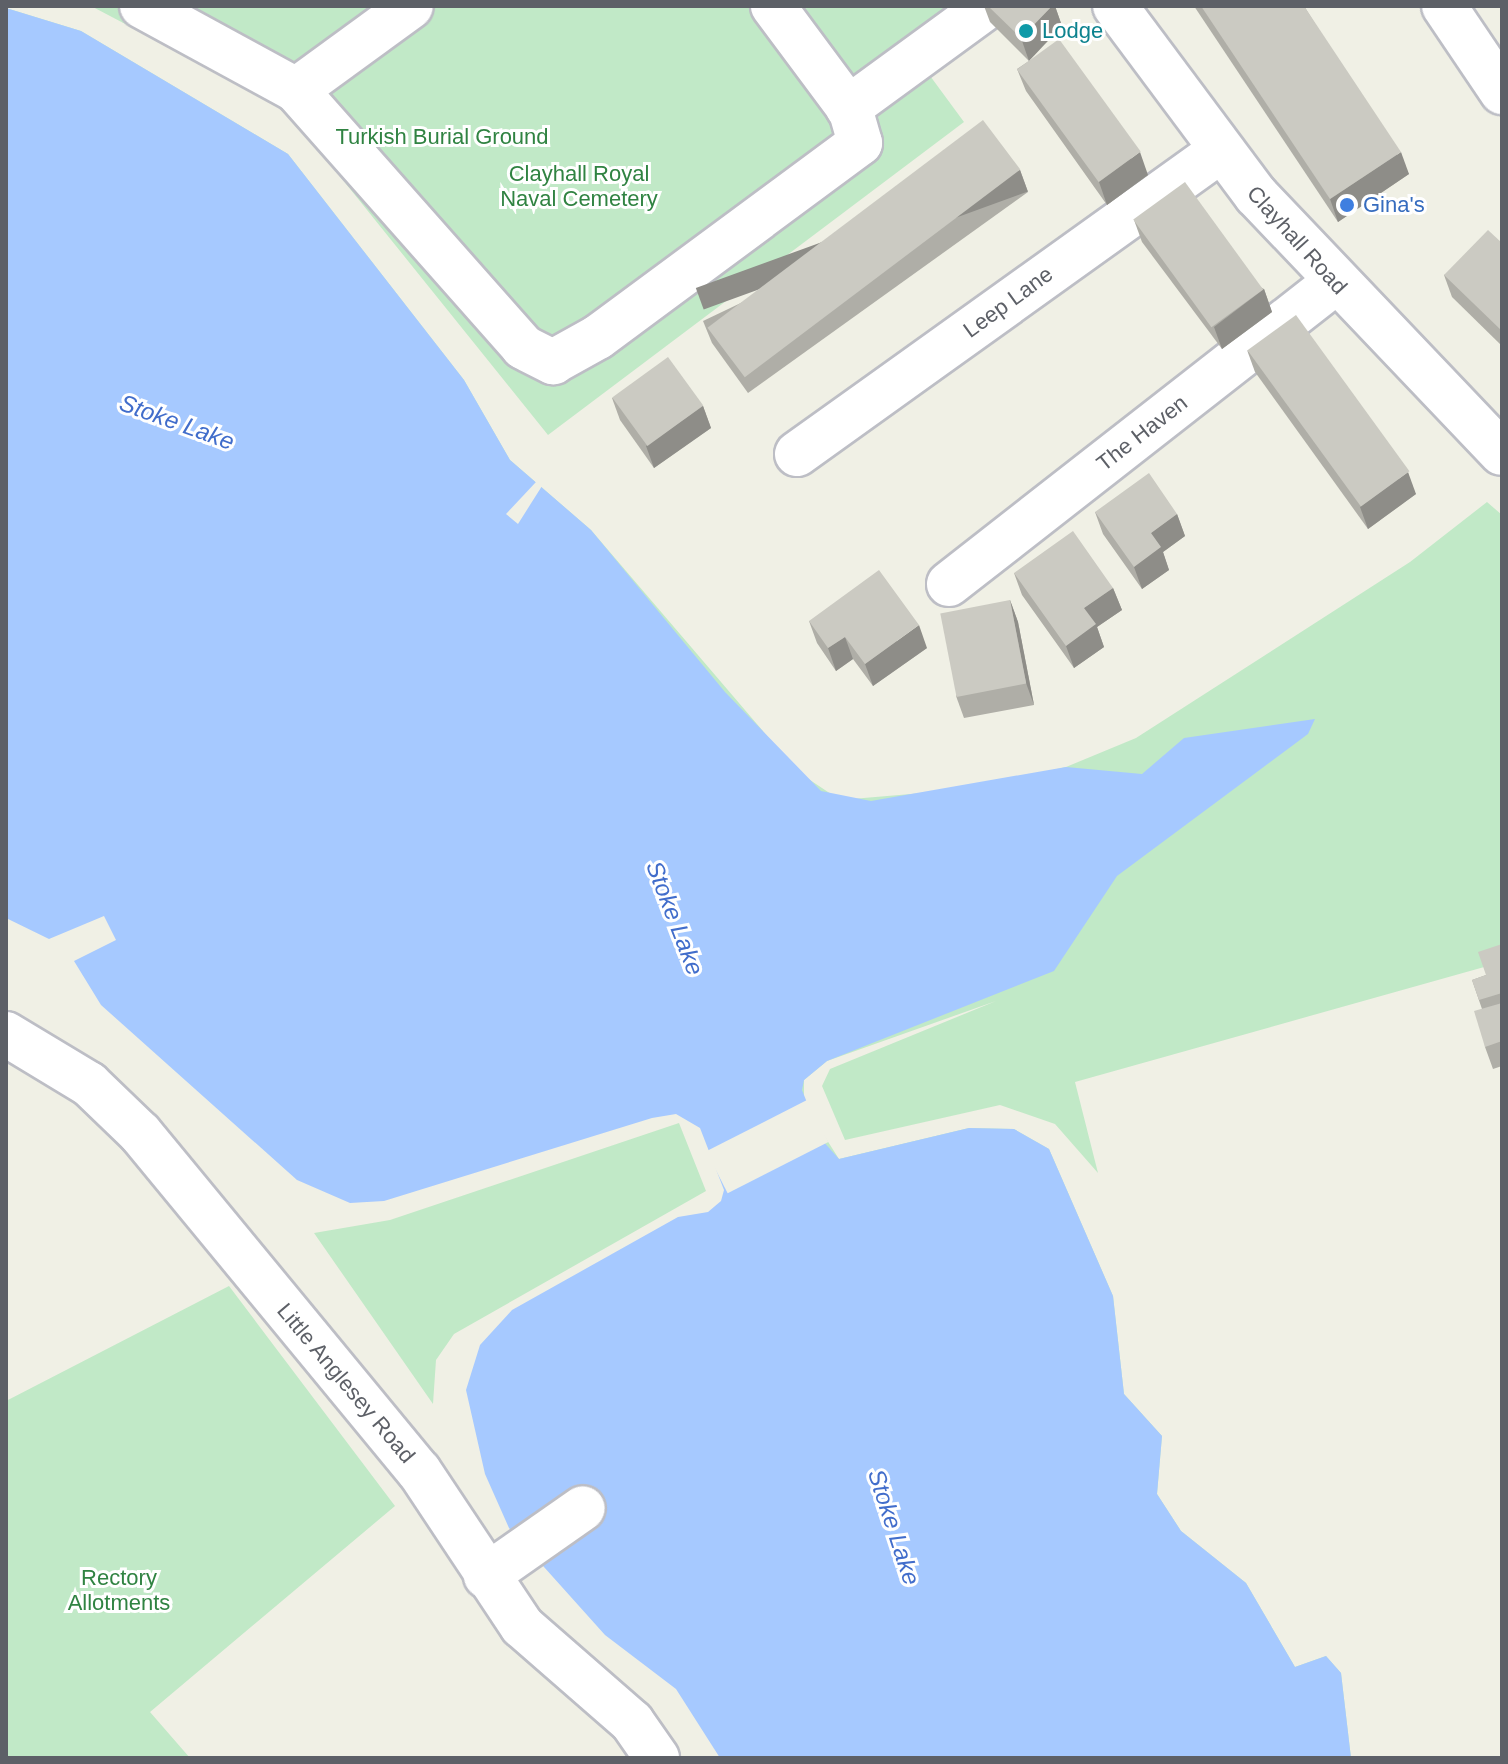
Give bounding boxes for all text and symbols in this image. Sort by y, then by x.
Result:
place label: Lodge [1042,18,1103,44]
marker: Lodge [1017,22,1035,40]
park label: Turkish Burial Ground [335,124,549,150]
park label: Clayhall Royal Naval Cemetery [500,160,658,212]
street label: Clayhall Road [1241,180,1353,300]
place label: Gina's [1363,192,1425,218]
marker: Gina's [1338,196,1356,214]
street label: Leep Lane [958,261,1058,343]
water label: Stoke Lake [116,388,238,456]
street label: The Haven [1091,389,1193,477]
water label: Stoke Lake [640,857,710,979]
street label: Little Anglesey Road [271,1297,421,1469]
water label: Stoke Lake [862,1465,926,1589]
park label: Rectory Allotments [68,1564,170,1616]

